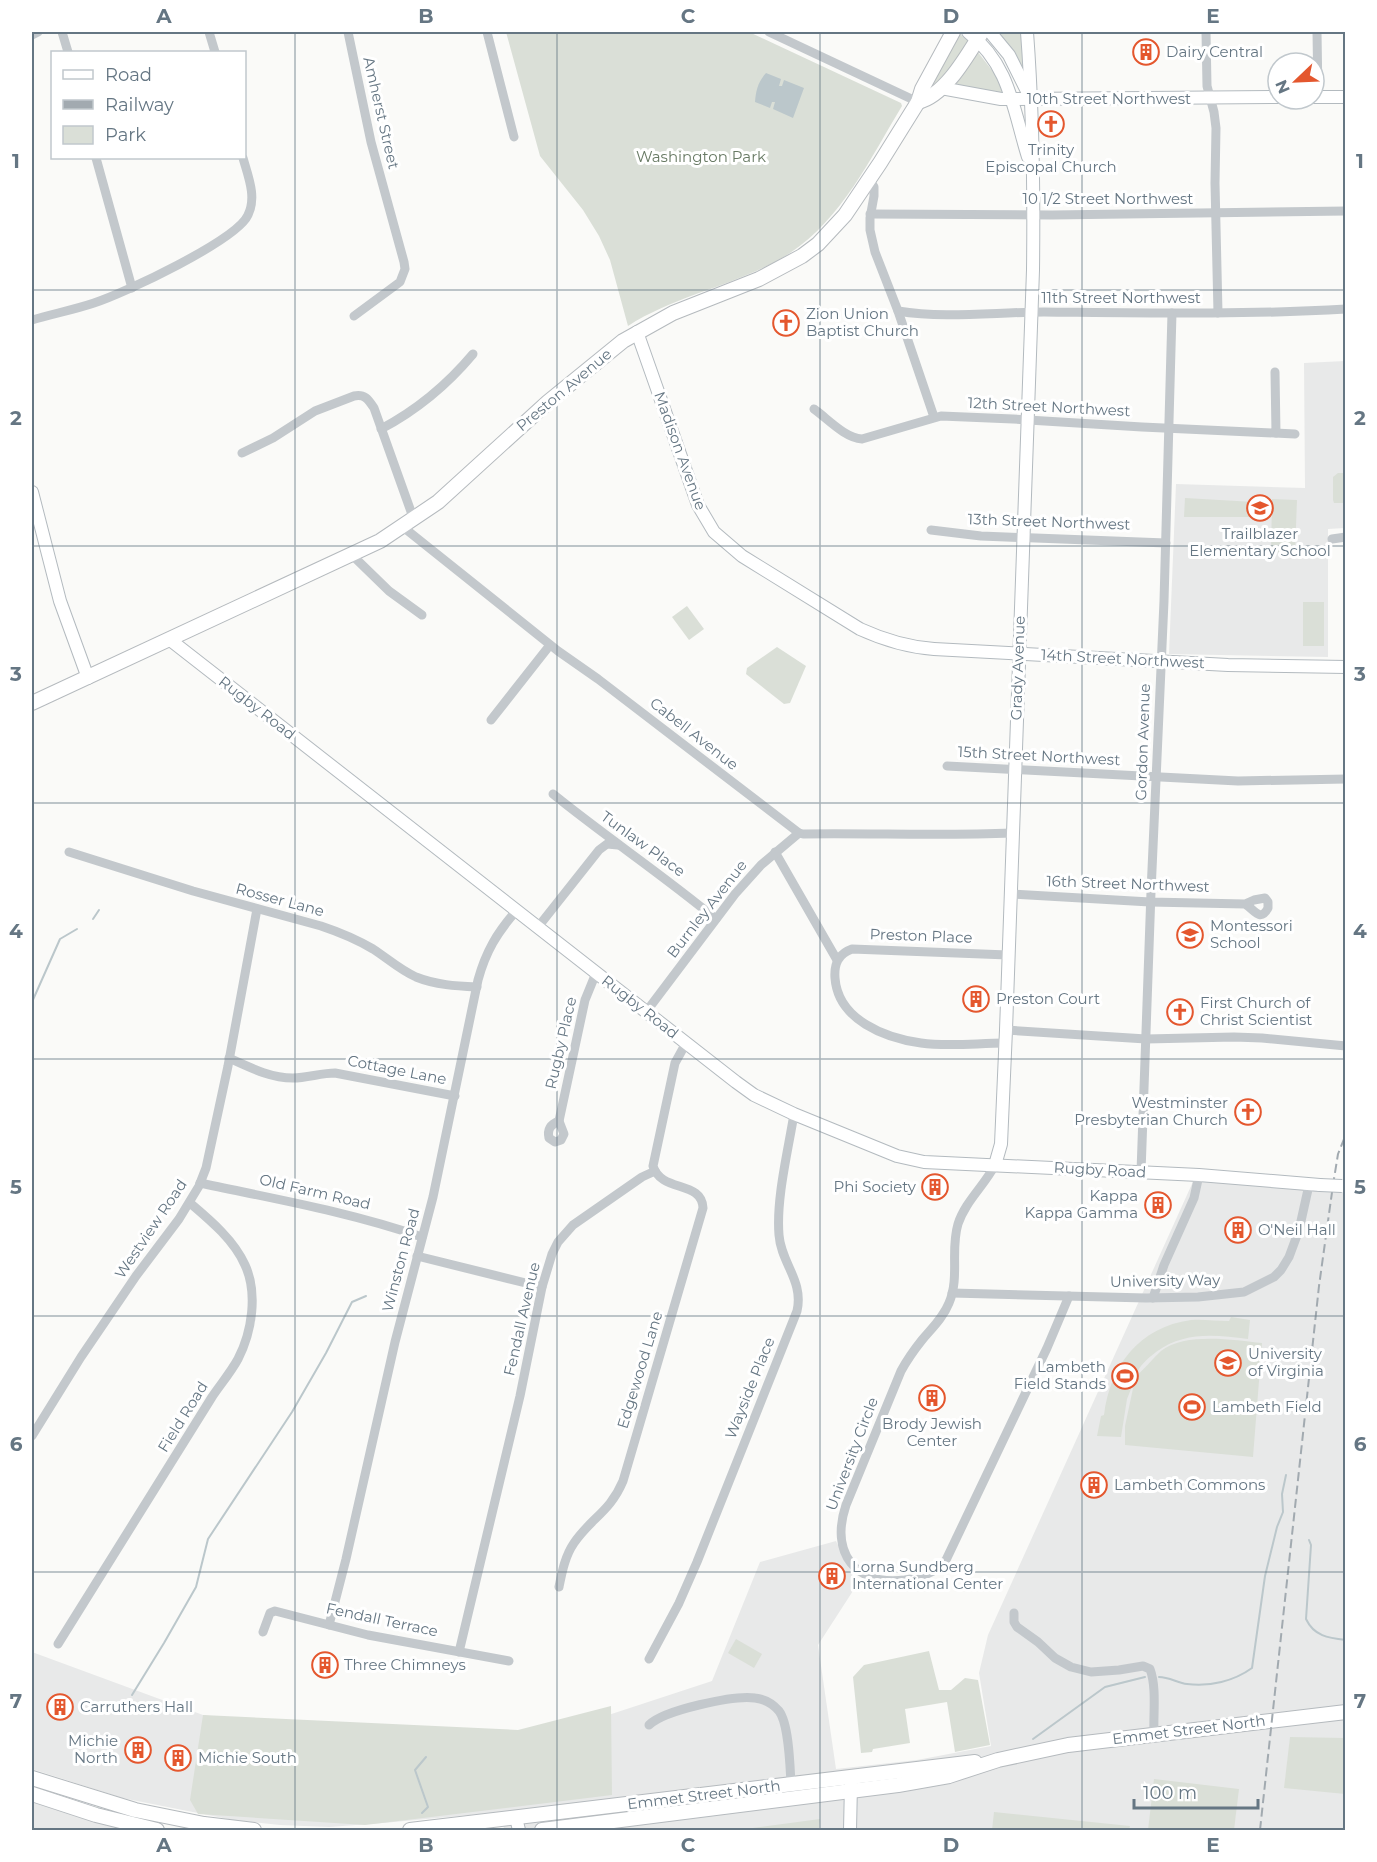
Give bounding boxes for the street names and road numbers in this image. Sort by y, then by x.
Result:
street label: Amherst Street [359,55,404,171]
street label: 10th Street Northwest [1027,89,1191,108]
street label: 10 1/2 Street Northwest [1023,189,1193,208]
street label: 11th Street Northwest [1041,288,1201,307]
street label: Preston Avenue [512,344,615,435]
street label: Madison Avenue [650,389,711,513]
street label: 12th Street Northwest [967,393,1131,420]
street label: 13th Street Northwest [967,509,1131,534]
street label: Grady Avenue [1006,615,1029,721]
street label: 14th Street Northwest [1041,645,1205,672]
street label: Rugby Road [215,672,300,744]
street label: Gordon Avenue [1131,683,1154,801]
street label: Cabell Avenue [646,693,742,774]
street label: 15th Street Northwest [957,742,1121,769]
street label: Tunlaw Place [597,807,689,881]
street label: Burnley Avenue [662,856,751,961]
street label: 16th Street Northwest [1046,871,1210,896]
street label: Rosser Lane [234,879,326,920]
street label: Preston Place [869,924,973,947]
street label: Rugby Road [598,971,683,1043]
street label: Rugby Place [541,995,580,1091]
street label: Cottage Lane [346,1051,448,1088]
street label: Rugby Road [1053,1158,1147,1181]
street label: Old Farm Road [258,1169,373,1214]
street label: Westview Road [110,1175,191,1282]
street label: Winston Road [378,1206,423,1314]
street label: Fendall Avenue [499,1260,544,1378]
street label: University Way [1110,1270,1221,1291]
street label: Edgewood Lane [613,1309,666,1431]
street label: Wayside Place [721,1334,779,1441]
street label: Field Road [153,1378,212,1456]
street label: University Circle [821,1395,882,1513]
street label: Fendall Terrace [324,1598,440,1641]
street label: Emmet Street North [1111,1711,1267,1748]
street label: Emmet Street North [626,1776,782,1813]

